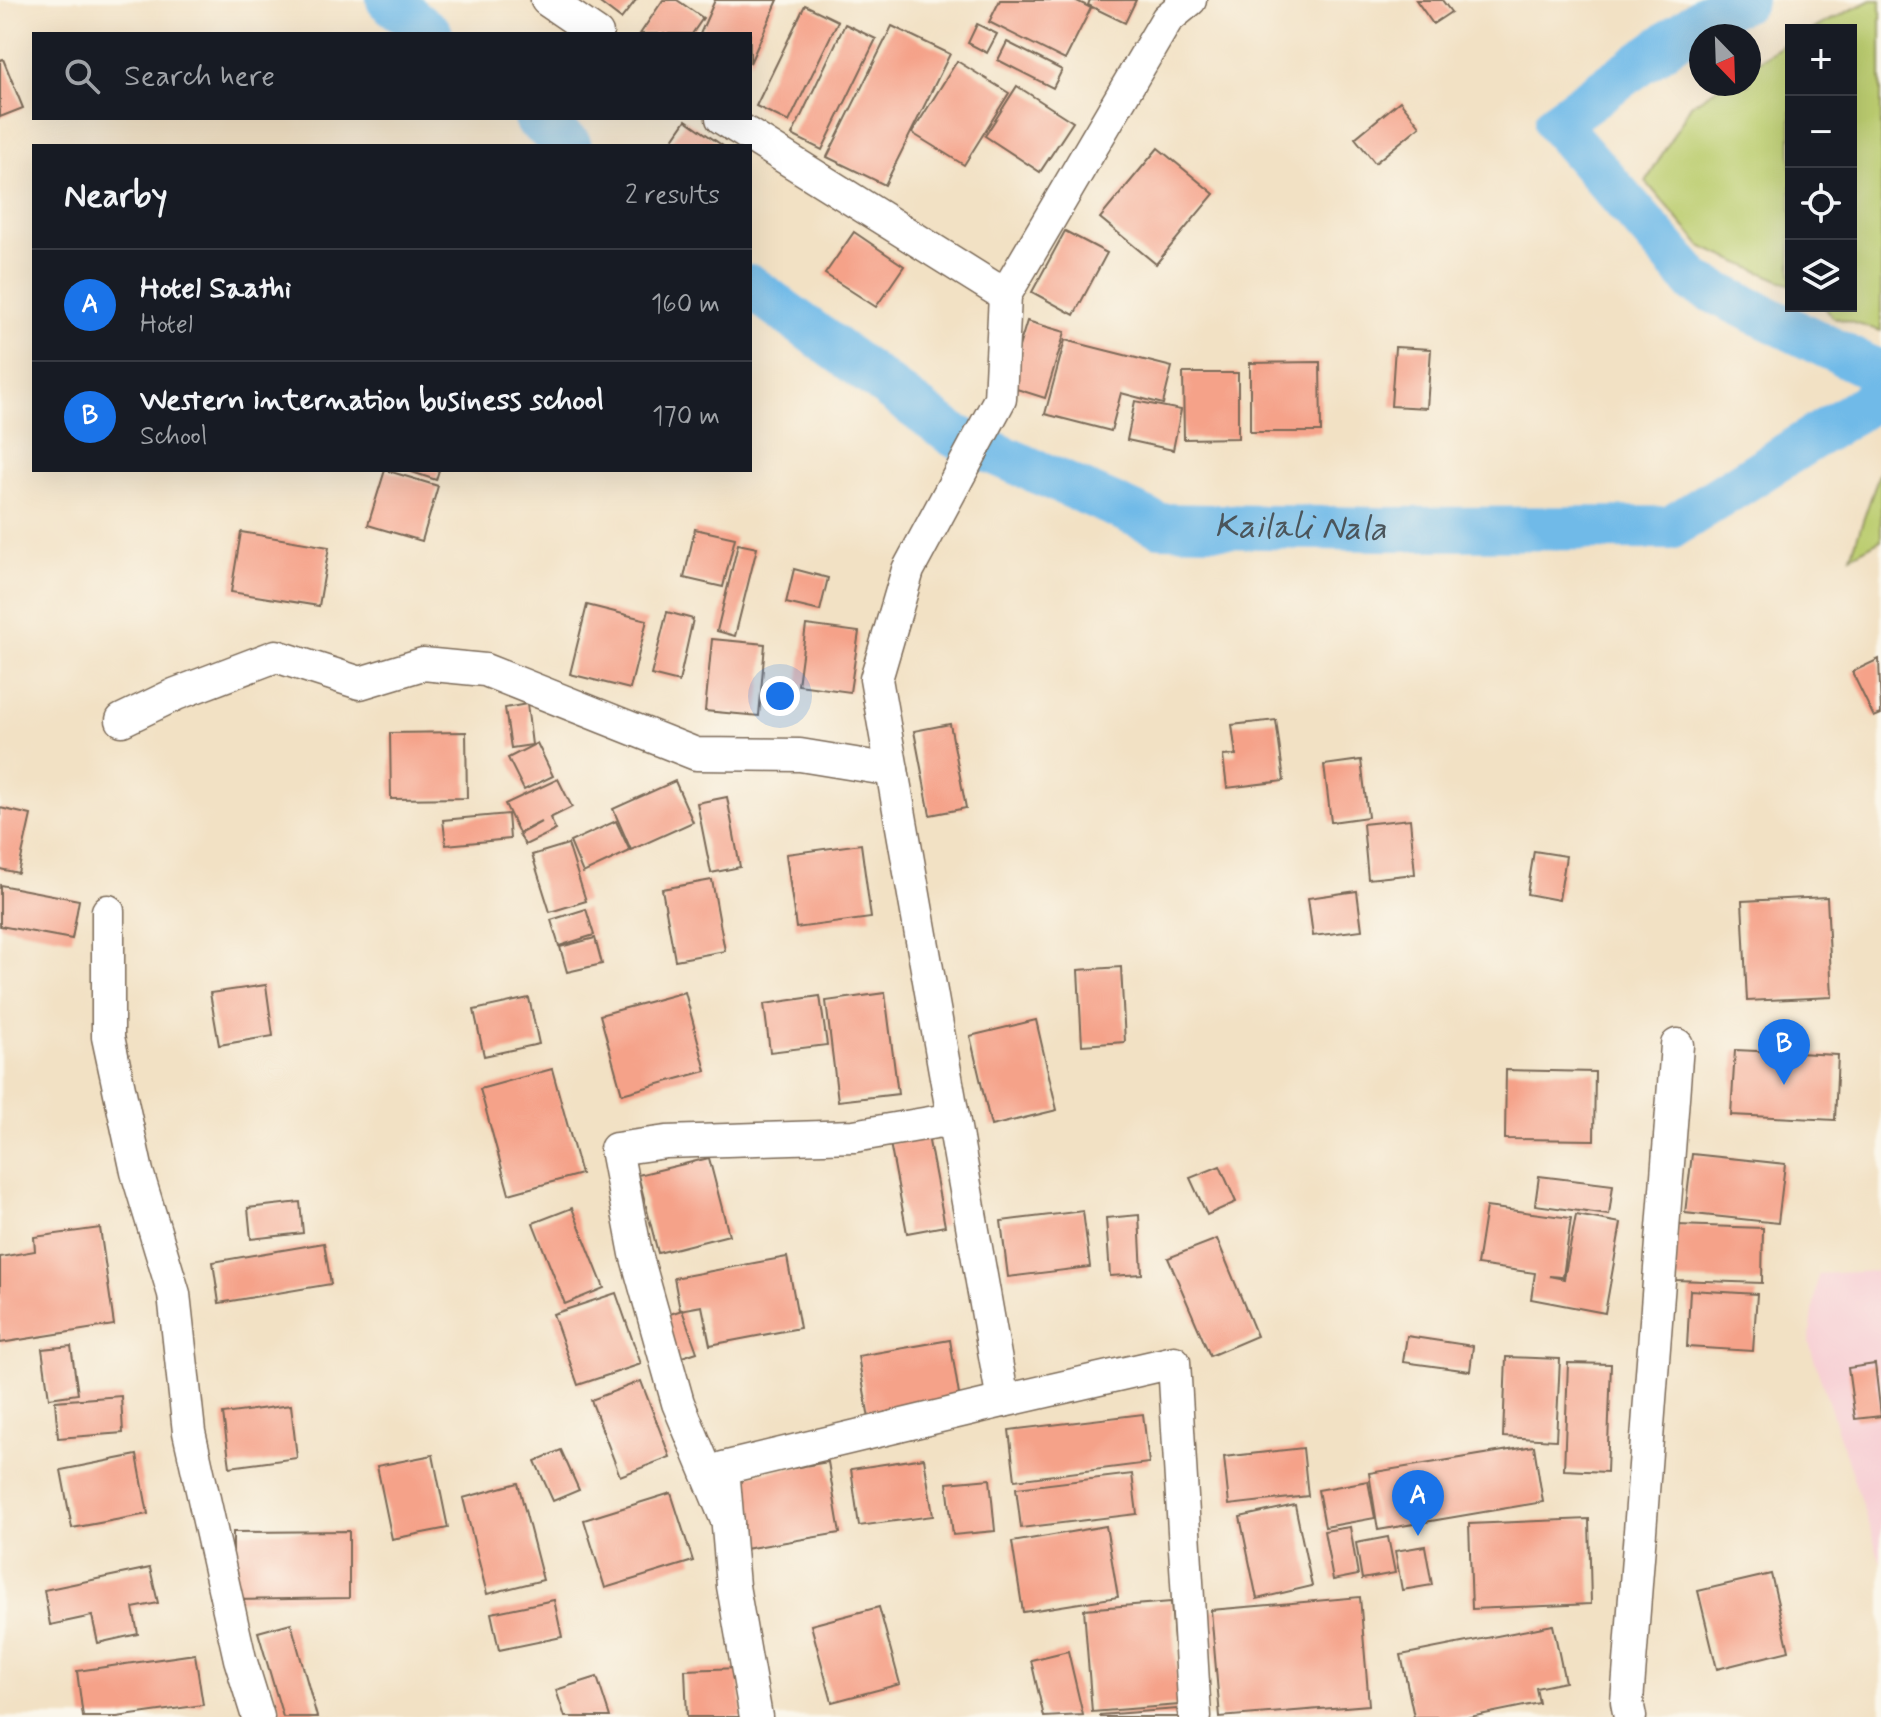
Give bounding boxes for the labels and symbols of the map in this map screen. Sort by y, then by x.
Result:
north arrow [1689,24,1761,96]
water label: Kailali Nala [1214,504,1387,552]
your location [760,676,800,716]
pin: B [1758,1019,1810,1085]
pin: A [1392,1470,1444,1536]

